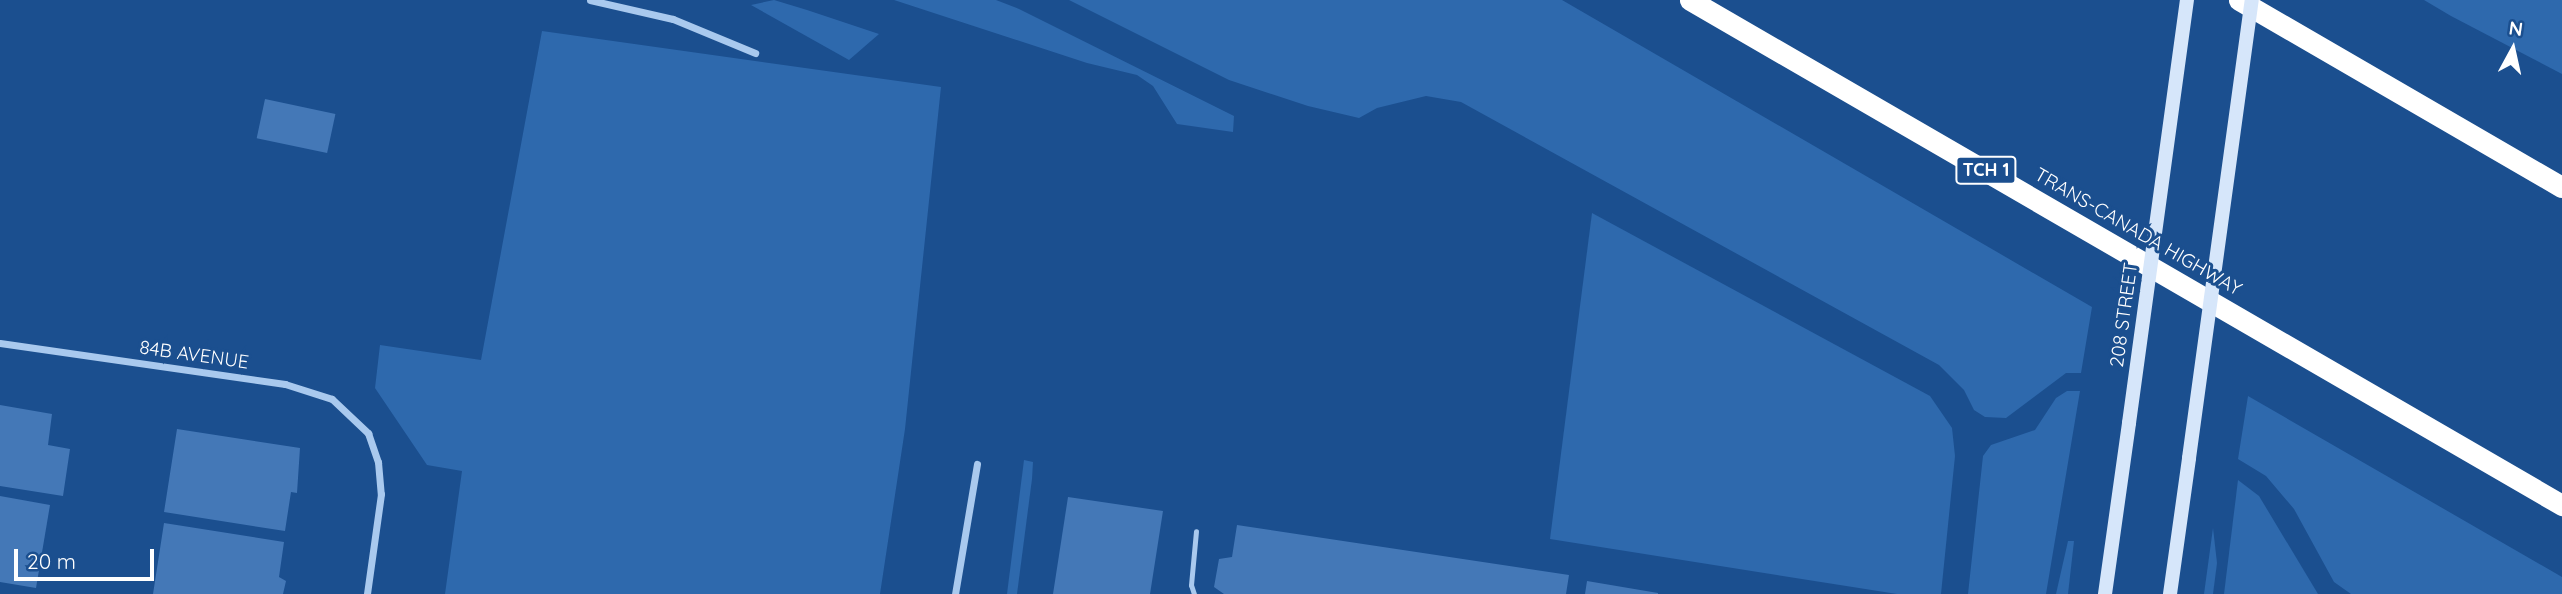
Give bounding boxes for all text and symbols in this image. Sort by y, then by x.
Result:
north arrow [2478,14,2548,84]
text: N [2507,15,2525,41]
road number: TCH 1 [1954,155,2018,184]
street label: TRANS-CANADA HIGHWAY [2030,163,2246,301]
street label: 208 STREET [2105,261,2143,369]
street label: 84B AVENUE [138,336,250,374]
scale bar [18,534,158,578]
text: 20 m [27,548,76,574]

